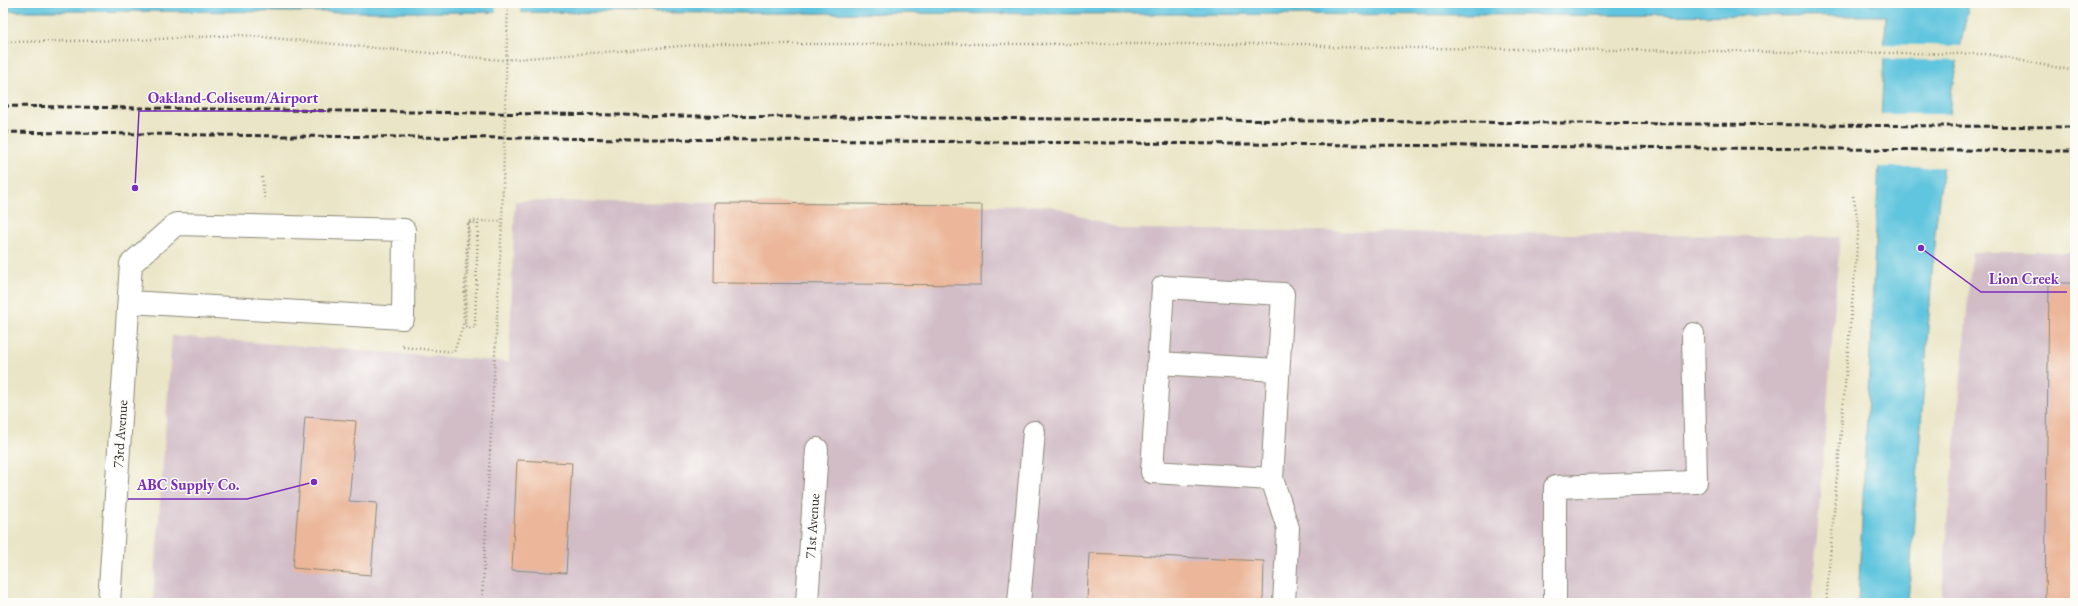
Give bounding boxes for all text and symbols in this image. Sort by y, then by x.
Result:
callout: Oakland-Coliseum/Airport [139,84,326,111]
text: Oakland-Coliseum/Airport [148,88,319,107]
callout: Lion Creek [1981,265,2067,292]
text: Lion Creek [1989,269,2060,288]
street label: 73rd Avenue [109,399,131,469]
callout: ABC Supply Co. [128,472,247,499]
text: ABC Supply Co. [136,475,240,494]
street label: 71st Avenue [801,492,823,559]

